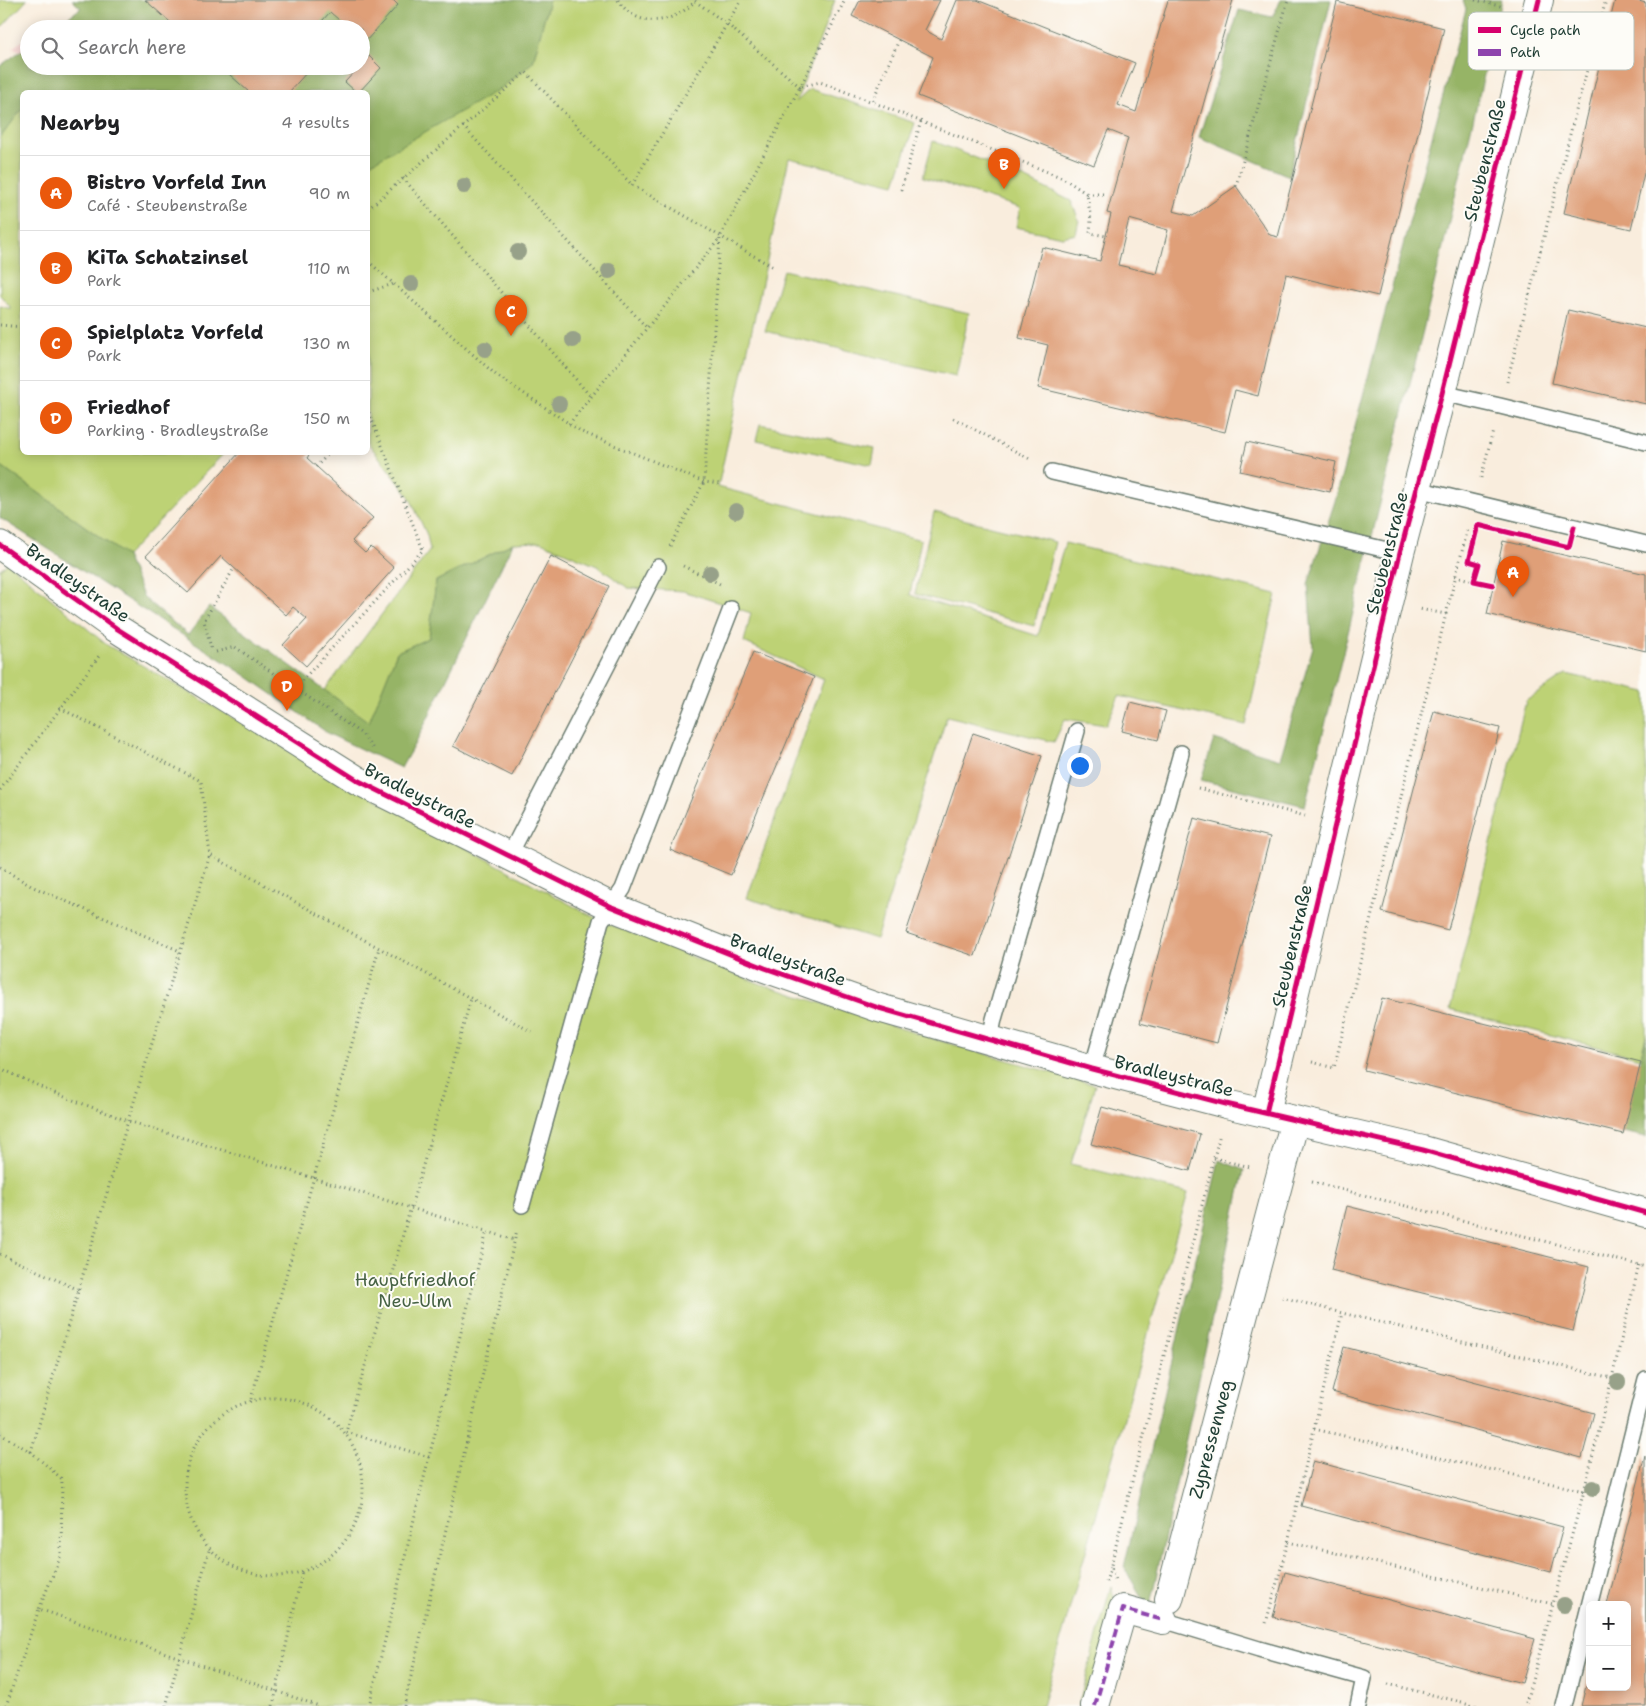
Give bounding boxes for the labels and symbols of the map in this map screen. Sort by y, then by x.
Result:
legend [1468,12,1634,70]
text: Cycle path [1510,21,1581,39]
text: Path [1510,43,1541,61]
street label: Steubenstraße [1458,96,1512,224]
pin: B [988,148,1020,189]
pin: C [495,295,527,336]
street label: Steubenstraße [1360,489,1414,617]
street label: Bradleystraße [21,538,135,628]
pin: A [1497,556,1529,597]
pin: D [271,670,303,711]
your location [1067,753,1093,779]
street label: Bradleystraße [360,758,480,834]
street label: Steubenstraße [1266,882,1318,1010]
street label: Bradleystraße [726,928,850,992]
street label: Bradleystraße [1112,1050,1236,1102]
park label: Hauptfriedhof Neu-Ulm [355,1268,476,1313]
street label: Zypressenweg [1184,1377,1238,1501]

